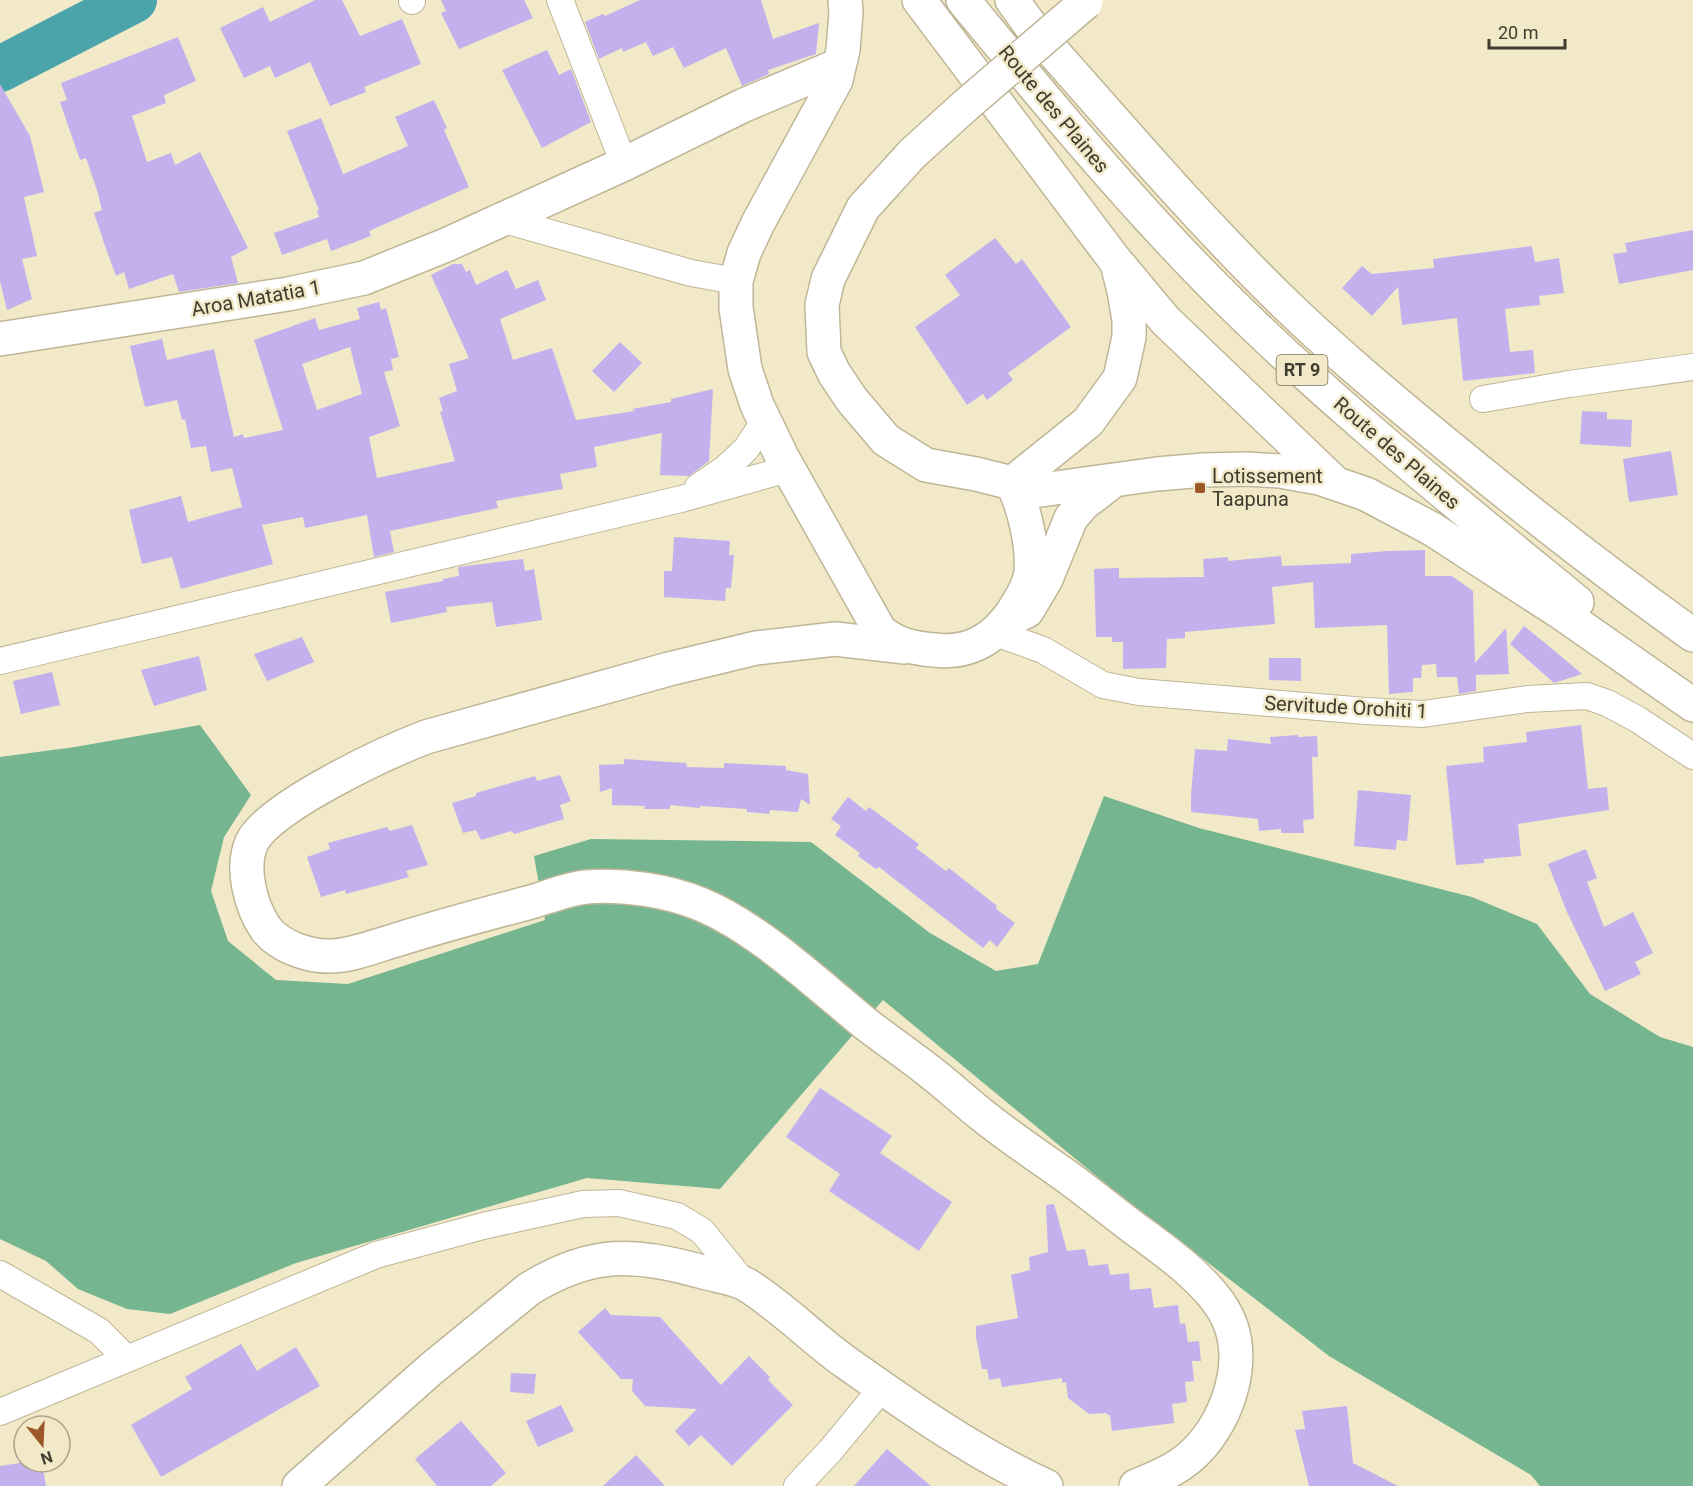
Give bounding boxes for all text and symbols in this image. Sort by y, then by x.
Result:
scale bar [1489,12,1566,50]
text: 20 m [1498,22,1538,43]
street label: Route des Plaines [994,40,1114,178]
street label: Aroa Matatia 1 [189,275,323,321]
road number: RT 9 [1276,355,1328,385]
street label: Route des Plaines [1329,392,1465,514]
place label: Lotissement Taapuna [1212,464,1323,511]
marker: Lotissement Taapuna [1193,481,1207,495]
street label: Servitude Orohiti 1 [1264,691,1428,723]
north arrow [12,1414,72,1474]
text: N [38,1447,55,1469]

